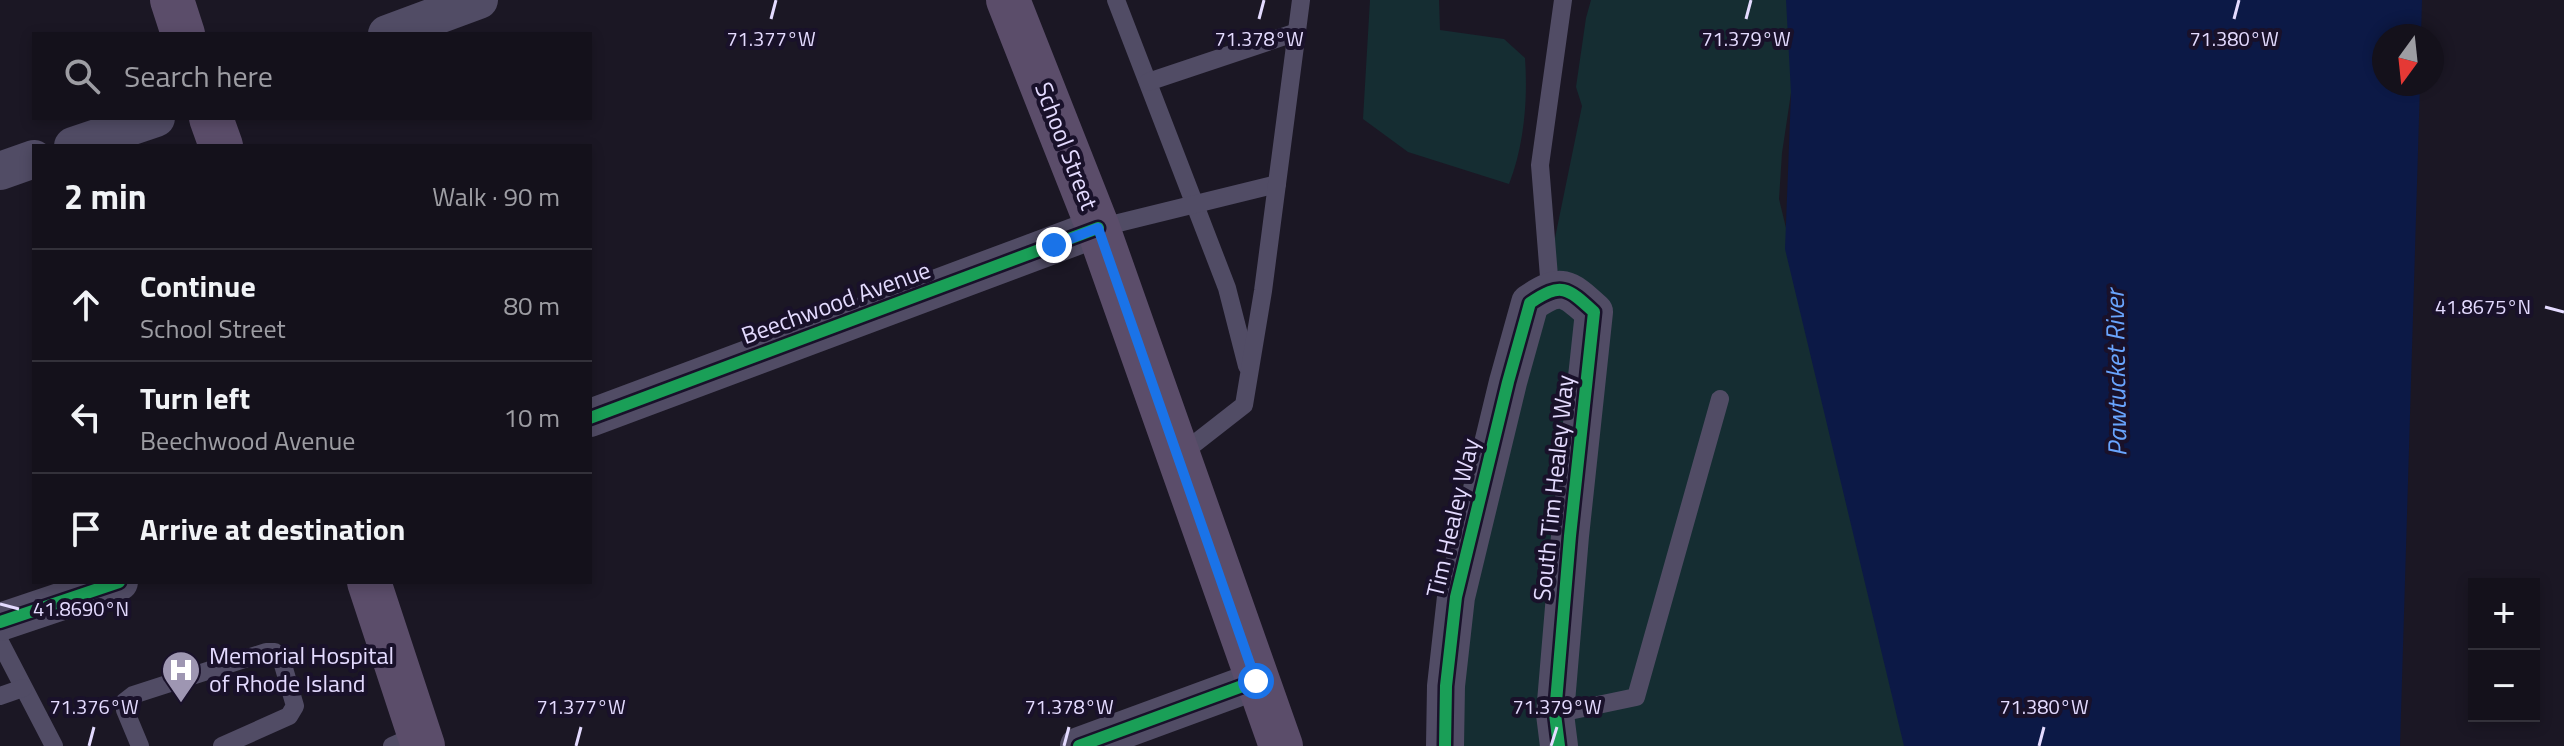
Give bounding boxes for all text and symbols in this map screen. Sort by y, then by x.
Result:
text: 71.377°W [726,23,816,54]
text: 71.378°W [1214,23,1304,54]
text: 71.379°W [1701,23,1791,54]
text: 71.380°W [2189,23,2279,54]
north arrow [2372,24,2444,96]
search box [32,32,592,120]
text: Search here [124,53,273,99]
icon: search [60,54,104,98]
street label: School Street [1026,76,1108,215]
text: 2 min [64,170,147,222]
text: Walk · 90 m [432,177,560,216]
route end [1036,227,1072,263]
street label: Beechwood Avenue [736,251,935,353]
text: Continue [140,263,256,309]
icon: ahead [64,283,108,327]
text: 80 m [503,286,560,325]
water label: Pawtucket River [2094,286,2136,457]
text: 41.8675°N [2435,291,2531,322]
text: School Street [140,309,286,348]
street label: South Tim Healey Way [1523,373,1583,603]
text: Turn left [140,375,250,421]
icon: left [64,395,108,439]
text: 10 m [503,398,560,437]
text: Beechwood Avenue [140,421,355,460]
street label: Tim Healey Way [1416,434,1488,601]
text: Arrive at destination [140,506,405,552]
icon: arrive [64,507,108,551]
map controls [2468,578,2540,722]
button: + [2468,578,2540,650]
text: 41.8690°N [33,593,129,624]
place label: Memorial Hospital of Rhode Island [209,637,394,701]
hospital icon: Memorial Hospital of Rhode Island [160,649,202,704]
button: − [2468,650,2540,722]
route start [1238,663,1274,699]
text: 71.376°W [49,691,139,722]
text: 71.377°W [536,691,626,722]
text: 71.378°W [1024,691,1114,722]
text: 71.379°W [1512,691,1602,722]
text: 71.380°W [1999,691,2089,722]

